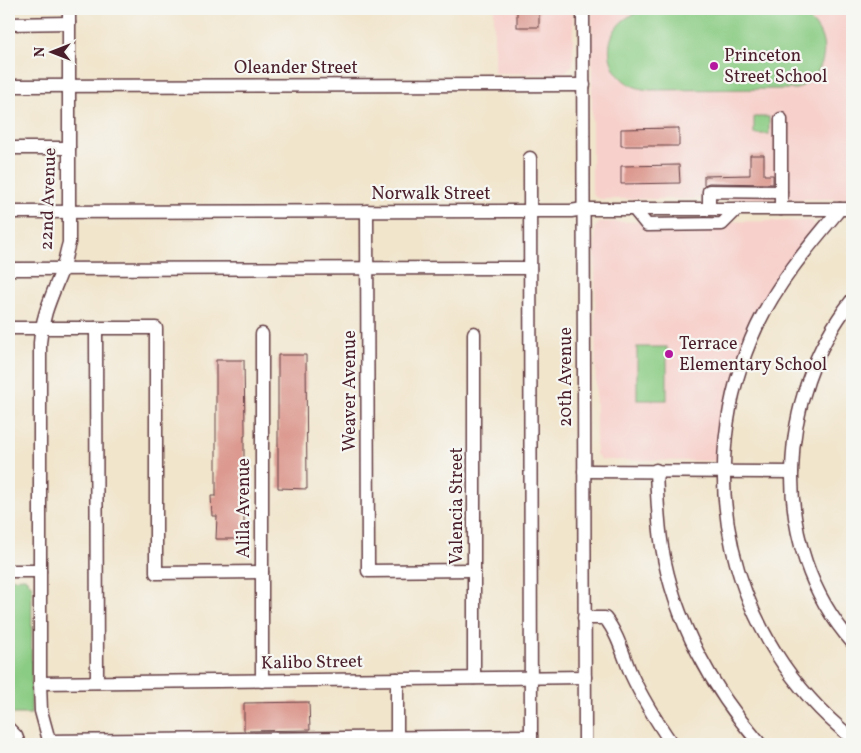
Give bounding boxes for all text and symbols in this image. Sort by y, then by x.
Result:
north arrow [28,28,78,78]
place label: Princeton Street School [724,44,827,90]
text: N [31,47,50,57]
street label: Oleander Street [234,56,358,81]
marker: Princeton Street School [708,60,720,72]
street label: 22nd Avenue [35,147,63,251]
street label: Norwalk Street [371,182,491,207]
street label: 20th Avenue [554,327,579,427]
street label: Weaver Avenue [338,330,363,452]
place label: Terrace Elementary School [679,332,827,378]
marker: Terrace Elementary School [663,348,675,360]
street label: Valencia Street [445,447,470,565]
street label: Alila Avenue [232,458,257,558]
street label: Kalibo Street [261,650,363,676]

